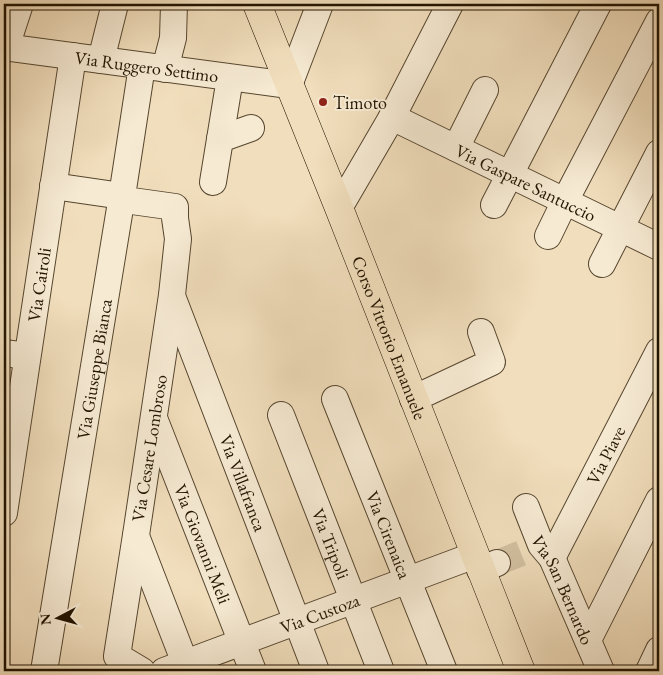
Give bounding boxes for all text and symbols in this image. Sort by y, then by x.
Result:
street label: Via Ruggero Settimo [74,45,220,87]
place label: Timoto [333,91,387,114]
marker: Timoto [317,96,329,108]
street label: Via Gaspare Santuccio [452,138,600,226]
street label: Via Cairoli [22,245,56,323]
street label: Corso Vittorio Emanuele [347,252,432,423]
street label: Via Giuseppe Bianca [71,296,117,441]
street label: Via Cesare Lombroso [126,373,172,523]
street label: Via Piave [581,422,630,488]
street label: Via Villafranca [215,431,273,535]
street label: Via Giovanni Meli [169,481,237,607]
street label: Via Cirenaica [361,487,418,583]
street label: Via Tripoli [307,505,356,583]
street label: Via San Bernardo [527,532,600,648]
street label: Via Custoza [276,587,363,638]
north arrow [32,592,82,642]
text: N [35,612,55,626]

